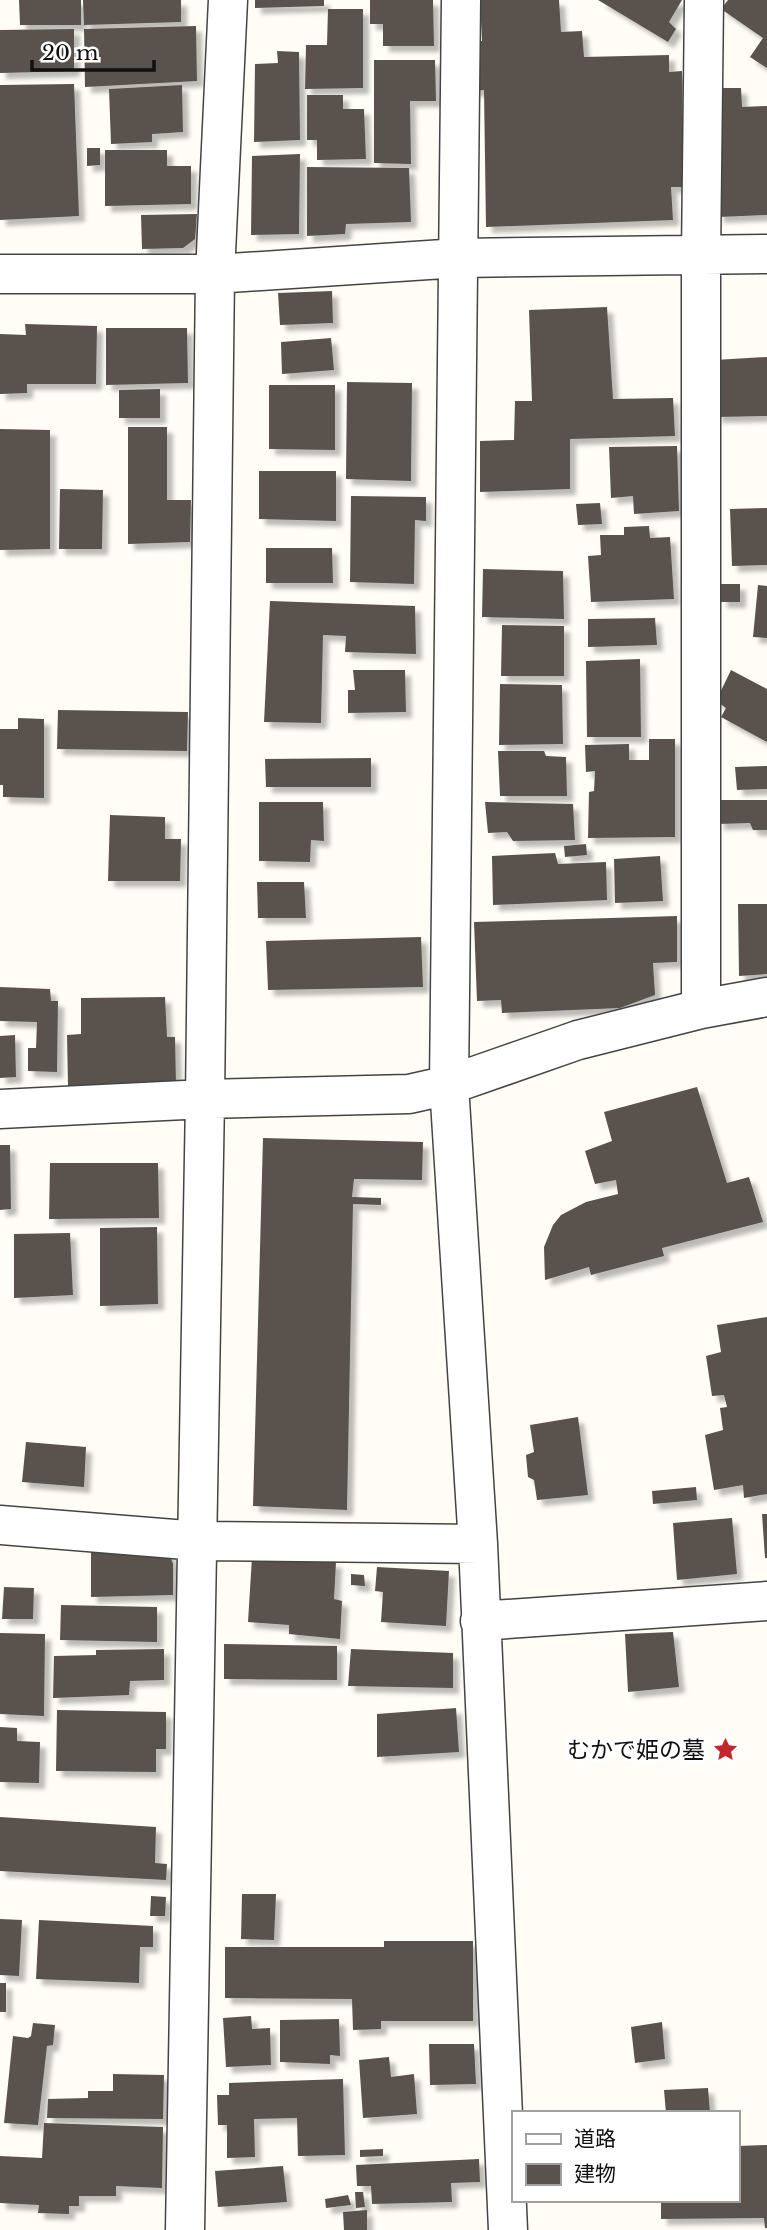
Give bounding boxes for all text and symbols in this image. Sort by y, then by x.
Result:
scale bar [32,28,154,72]
text: 20 m [42,40,99,66]
place label: むかで姫の墓 [567,1736,705,1764]
place icon: むかで姫の墓 [711,1736,739,1764]
legend [512,2111,739,2202]
text: 道路 [574,2126,616,2152]
text: 建物 [574,2161,616,2187]

